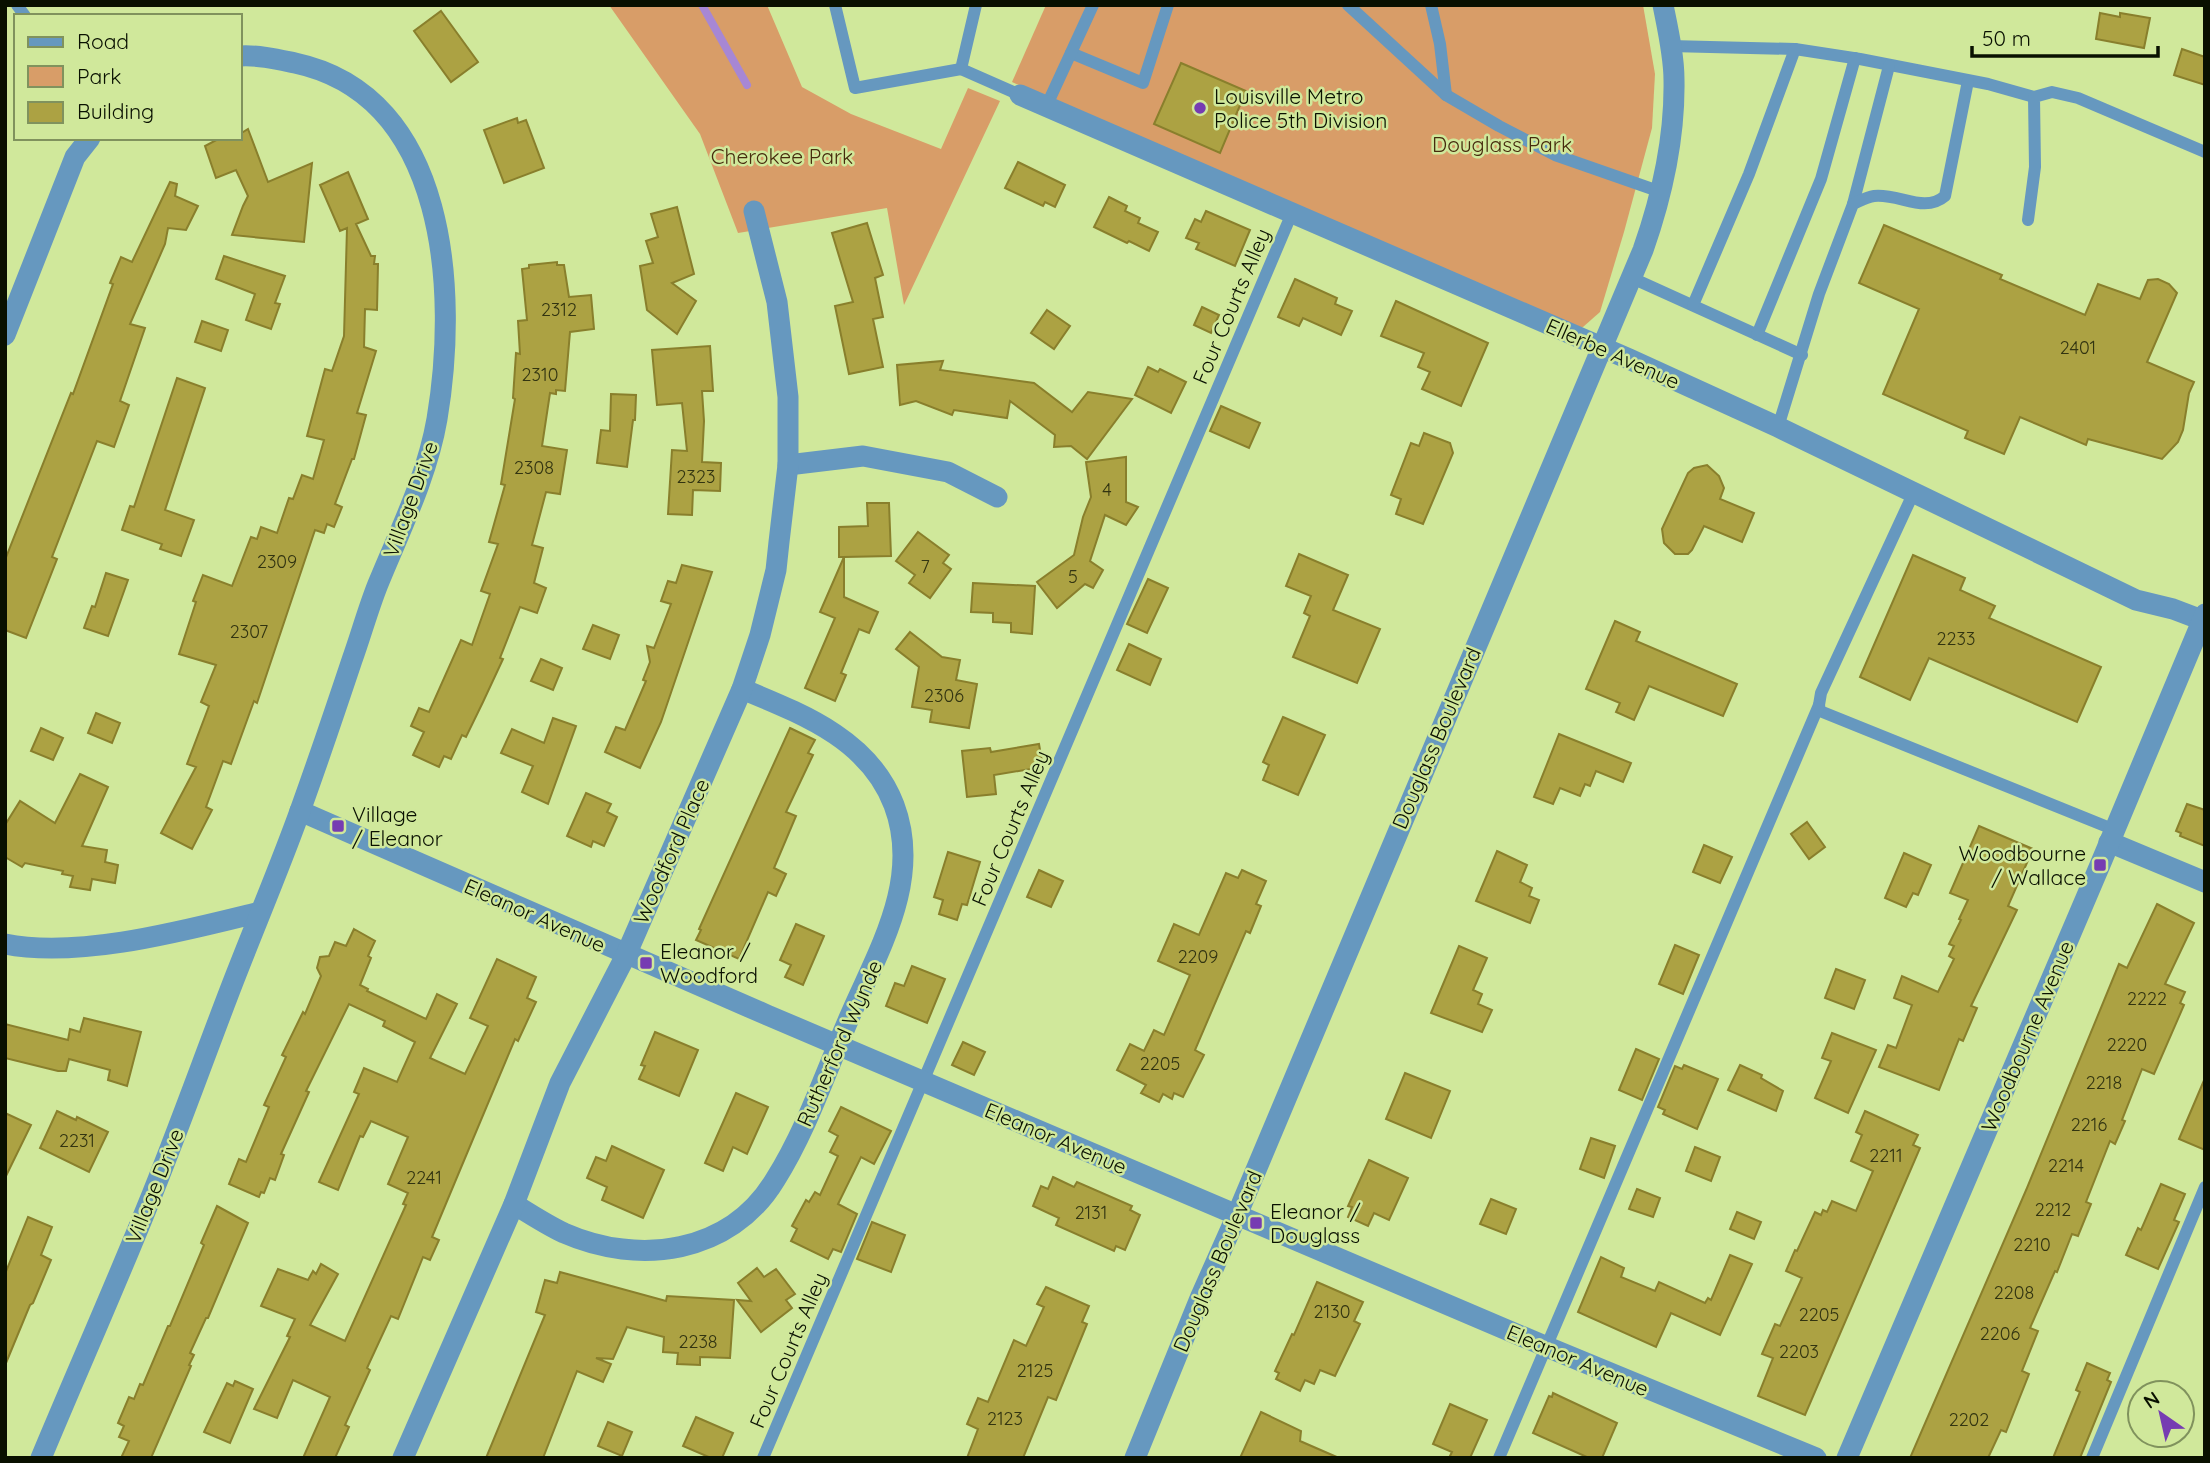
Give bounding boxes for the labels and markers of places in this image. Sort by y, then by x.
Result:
place label: Louisville Metro Police 5th Division [1214,83,1387,133]
marker: Louisville Metro Police 5th Division [1192,100,1208,116]
place label: Village / Eleanor [352,801,443,851]
marker: Village / Eleanor [330,818,346,834]
place label: Woodbourne / Wallace [1958,840,2086,890]
marker: Woodbourne / Wallace [2092,857,2108,873]
place label: Eleanor / Woodford [660,938,758,988]
marker: Eleanor / Woodford [638,955,654,971]
place label: Eleanor / Douglass [1270,1198,1361,1248]
marker: Eleanor / Douglass [1248,1215,1264,1231]

